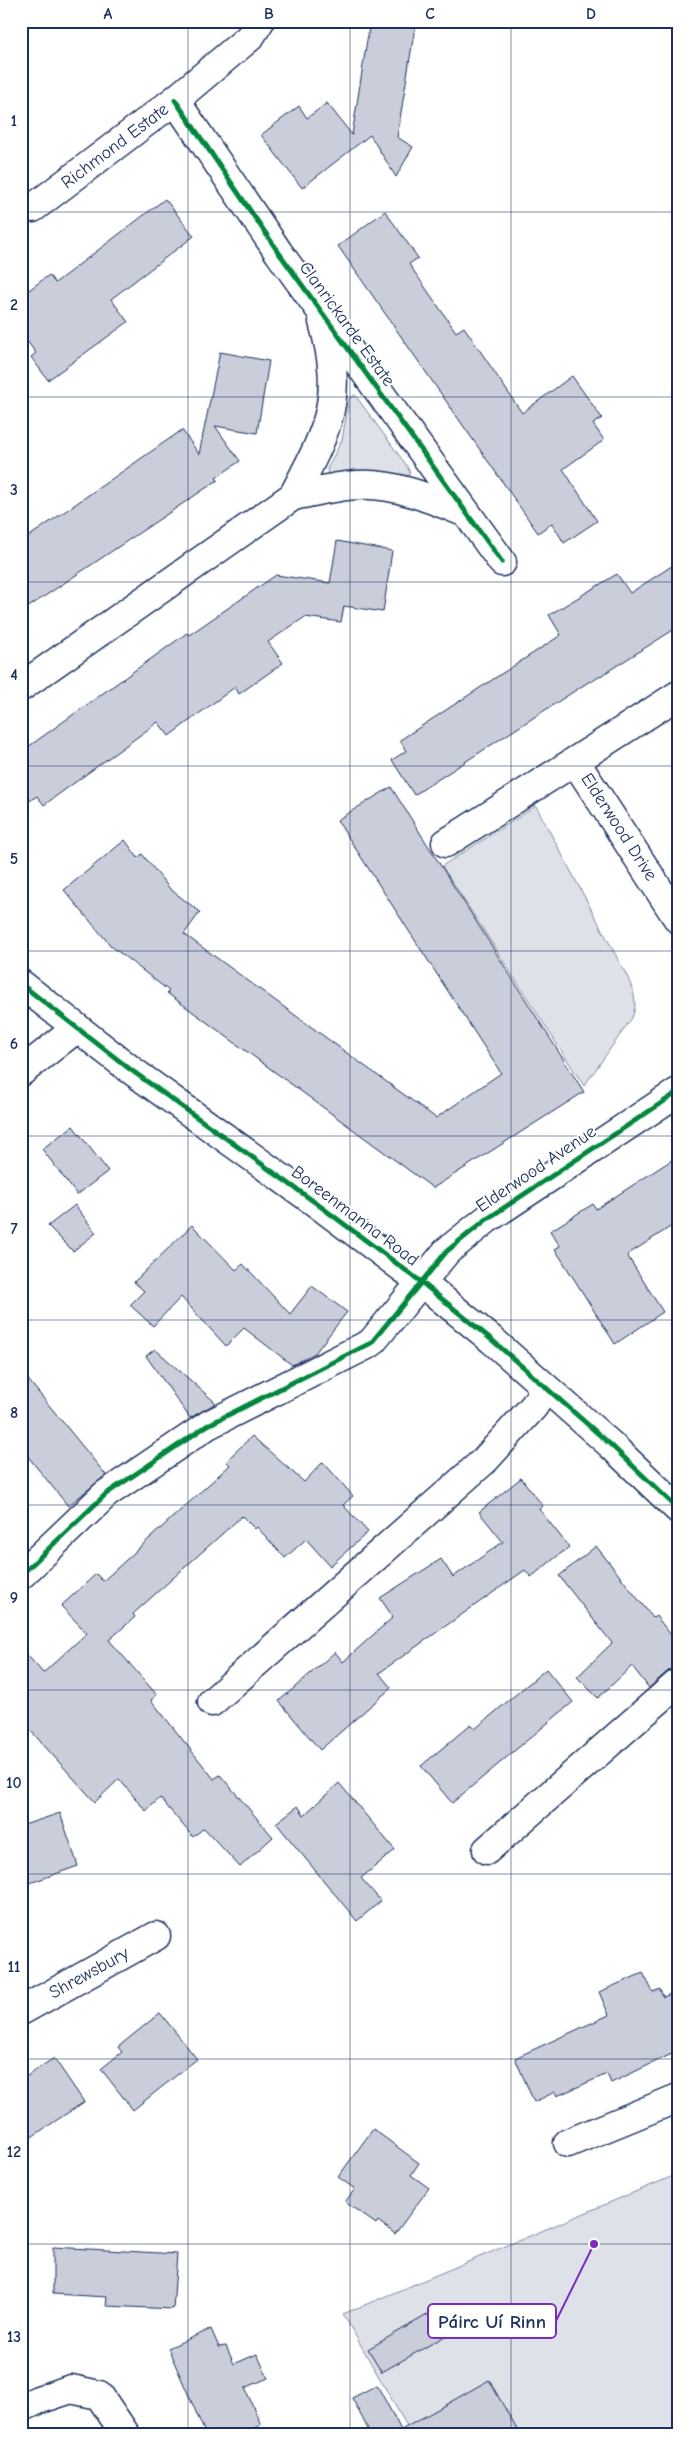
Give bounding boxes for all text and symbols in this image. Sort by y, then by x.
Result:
text: A [104,5,113,23]
text: B [264,5,274,23]
text: C [425,5,435,23]
text: D [586,5,596,23]
street label: Richmond Estate [57,99,173,193]
text: 1 [11,112,17,130]
street label: Clanrickarde Estate [295,258,399,390]
text: 2 [10,296,18,314]
text: 3 [10,481,18,499]
text: 4 [10,666,18,684]
street label: Elderwood Drive [576,769,662,885]
text: 5 [10,850,18,868]
text: 6 [10,1035,18,1053]
street label: Elderwood Avenue [472,1121,600,1217]
street label: Boreenmanna Road [287,1161,423,1271]
text: 7 [10,1220,18,1238]
text: 8 [10,1404,18,1422]
text: 9 [10,1589,18,1607]
text: 10 [6,1774,22,1792]
street label: Shrewsbury [46,1942,133,2003]
text: 11 [8,1958,20,1976]
text: 12 [7,2143,21,2161]
callout: Páirc Uí Rinn [428,2304,556,2338]
text: Páirc Uí Rinn [438,2311,546,2333]
text: 13 [7,2328,21,2346]

